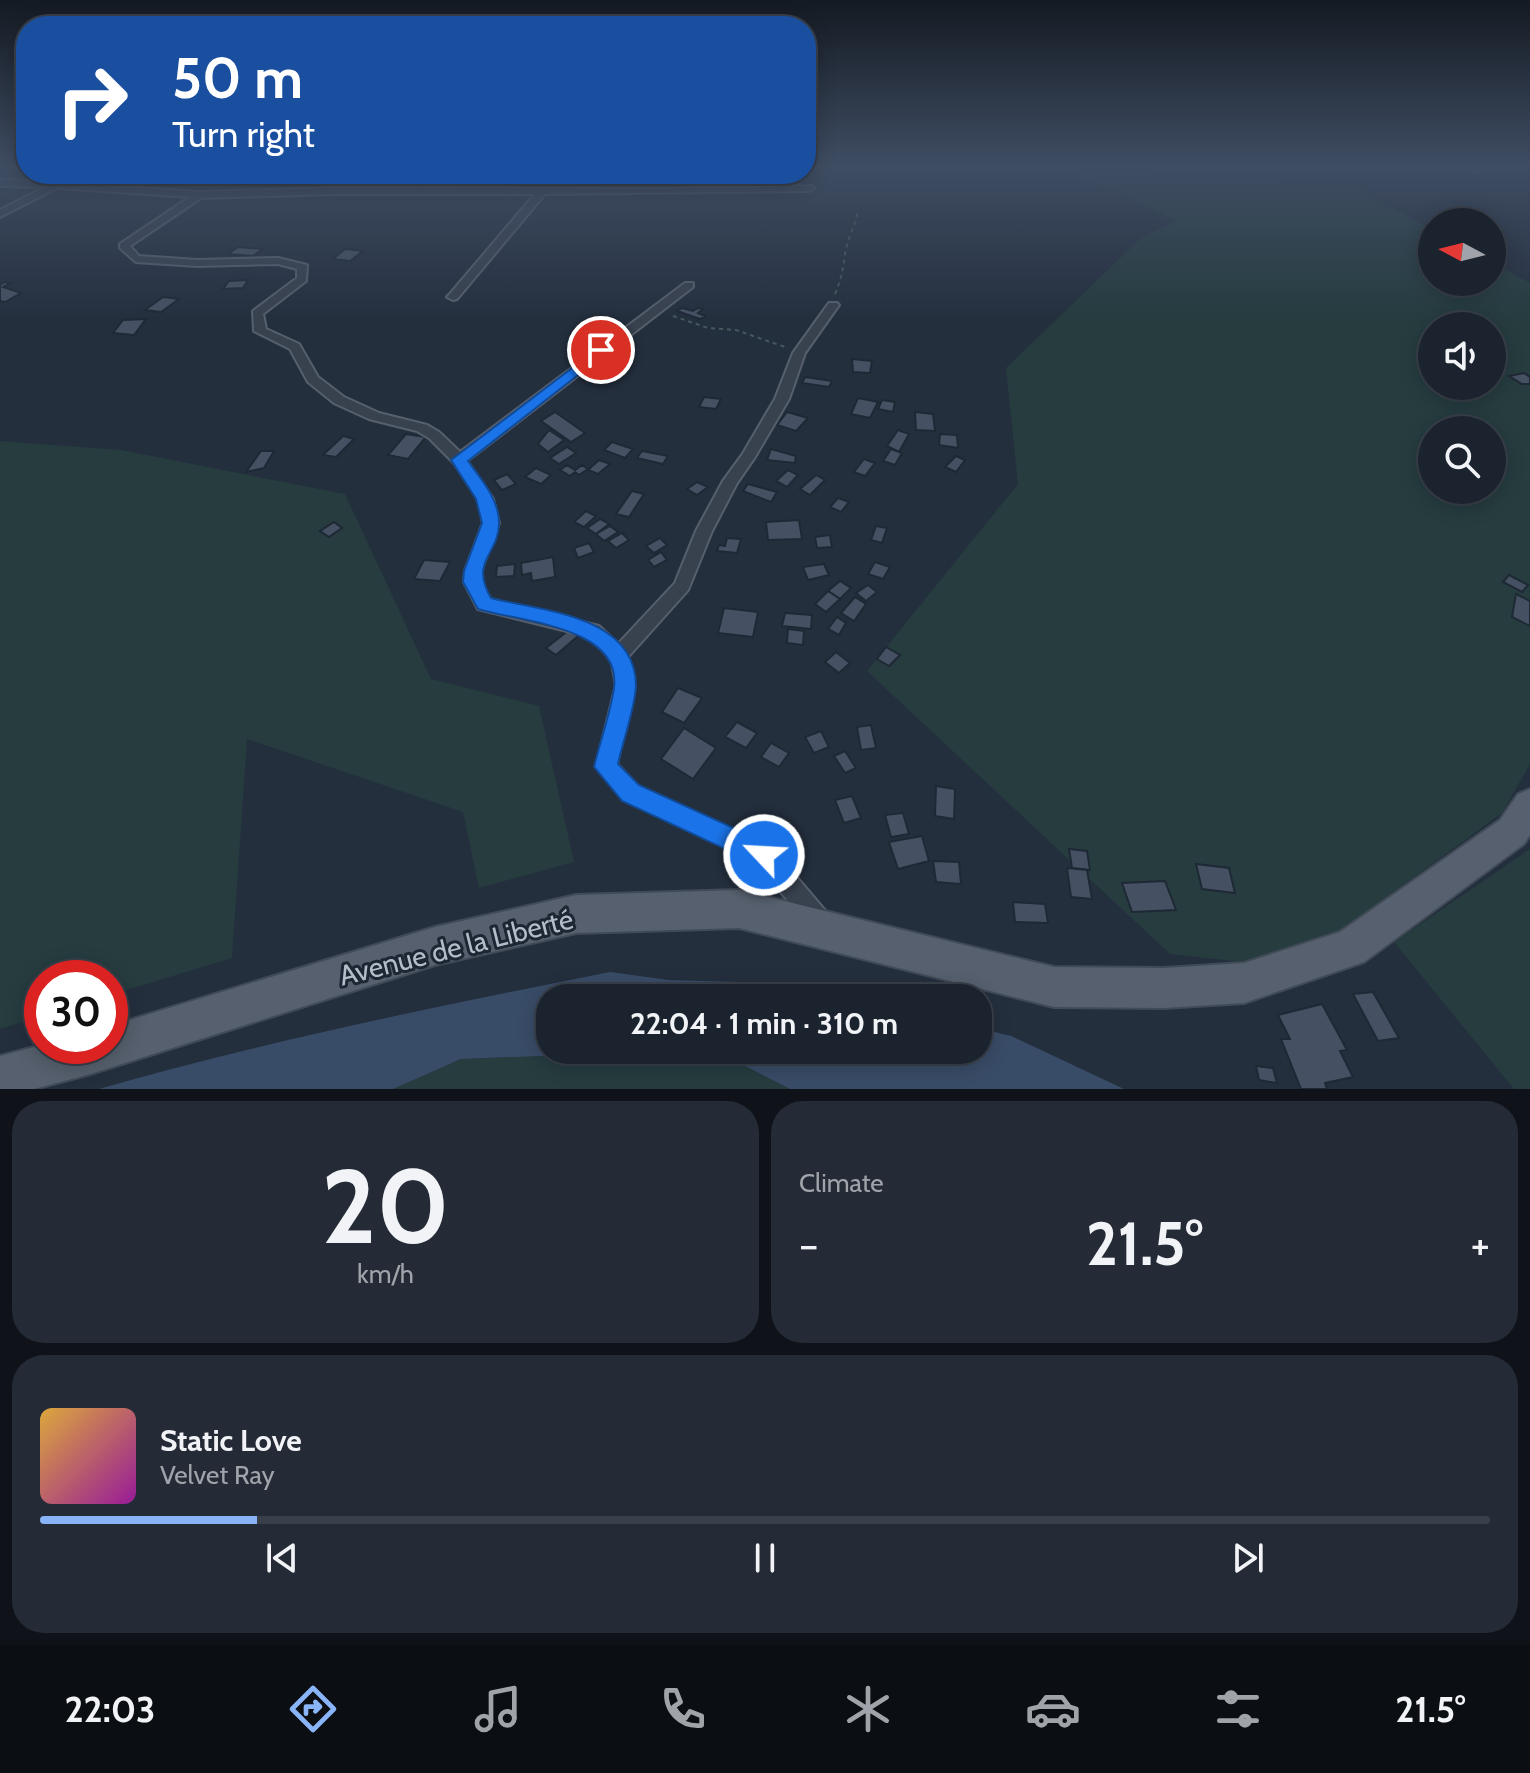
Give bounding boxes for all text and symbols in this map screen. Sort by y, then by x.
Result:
text: 50 m [172,44,303,112]
icon: right [40,48,144,152]
text: Turn right [172,112,315,156]
north arrow [1418,208,1506,296]
map controls [1418,208,1506,504]
button: sound [1418,312,1506,400]
pin [567,316,635,384]
icon: arrive [579,328,623,372]
button: search [1418,416,1506,504]
position arrow [722,813,806,897]
street label: Avenue de la Liberté [335,901,577,993]
speed limit sign: 30 [24,960,128,1064]
text: 22:04 · 1 min · 310 m [630,1005,898,1042]
text: 20 [321,1143,450,1269]
text: Climate [799,1167,884,1199]
text: 21.5° [1086,1207,1203,1280]
text: − [799,1218,818,1271]
text: + [1471,1218,1490,1271]
text: km/h [357,1258,414,1290]
text: Static Love [160,1422,302,1459]
text: Velvet Ray [160,1459,275,1491]
icon: previous [260,1536,304,1580]
icon: pause [743,1536,787,1580]
icon: next [1226,1536,1270,1580]
icon: directions [285,1681,341,1737]
icon: music [470,1681,526,1737]
icon: phone [655,1681,711,1737]
icon: climate [840,1681,896,1737]
icon: car [1025,1681,1081,1737]
icon: filters [1210,1681,1266,1737]
text: 22:03 [65,1687,155,1731]
text: 21.5° [1395,1687,1465,1731]

